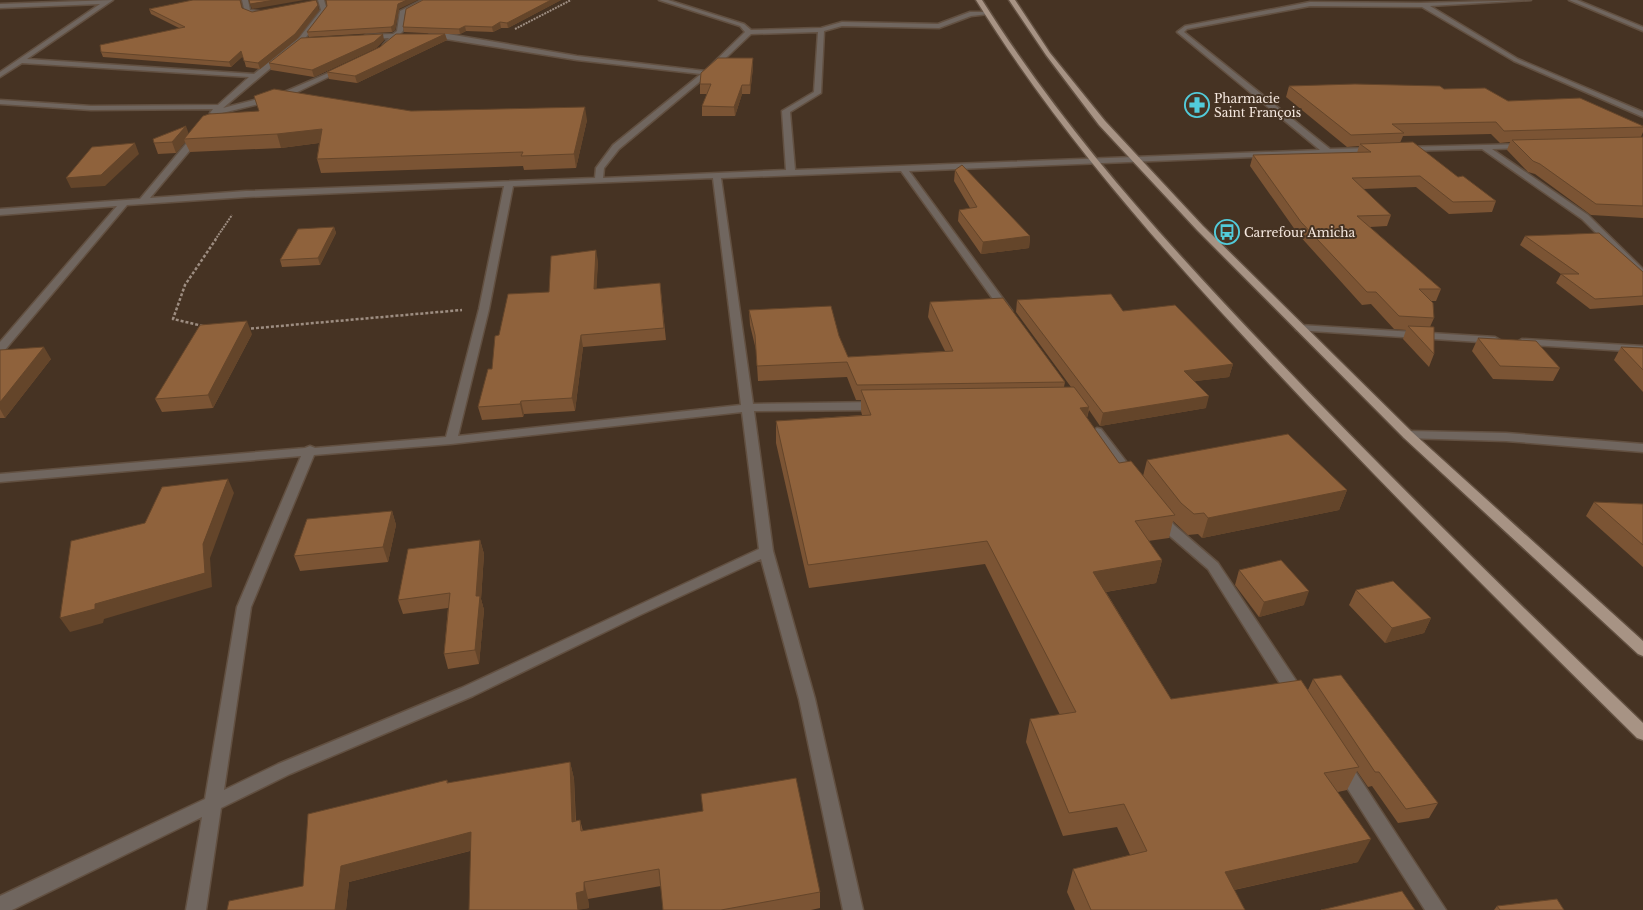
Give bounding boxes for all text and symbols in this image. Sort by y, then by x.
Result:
place label: Pharmacie Saint François [1214,91,1301,120]
pharmacy icon: Pharmacie Saint François [1184,92,1210,118]
bus stop icon: Carrefour Amicha [1214,219,1240,245]
place label: Carrefour Amicha [1244,225,1355,240]

